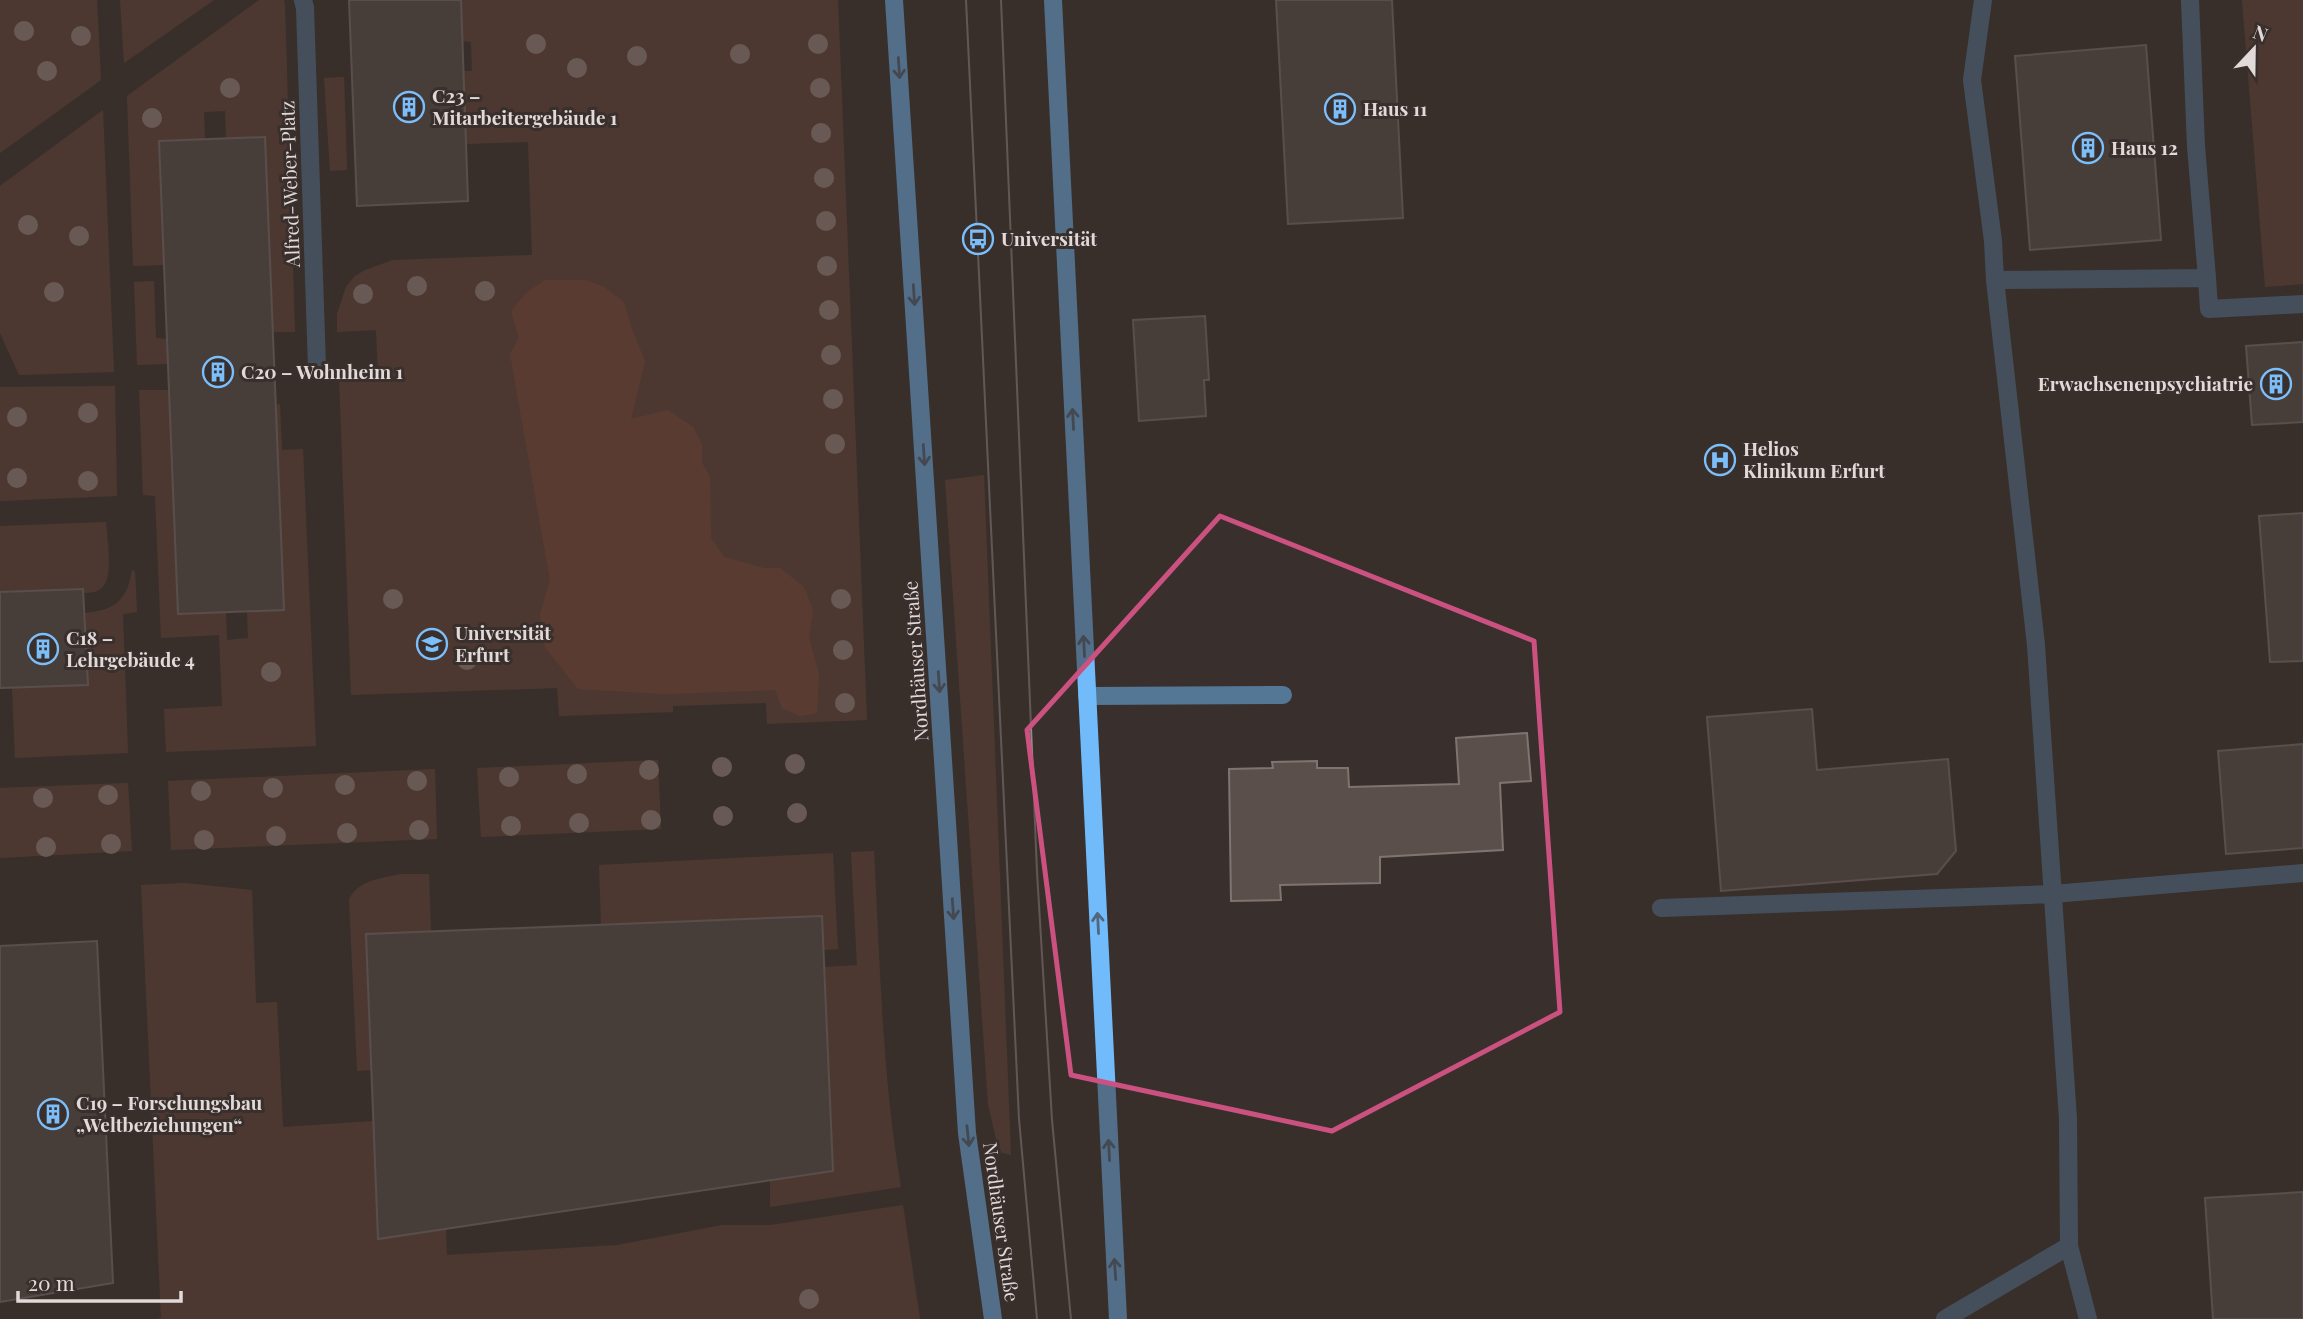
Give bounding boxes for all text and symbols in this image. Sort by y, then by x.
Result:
north arrow [2219,14,2289,84]
text: N [2250,18,2272,47]
one-way arrow [892,56,905,79]
place label: C23 – Mitarbeitergebäude 1 [432,82,617,130]
building icon: C23 – Mitarbeitergebäude 1 [392,90,426,124]
building icon: Haus 11 [1323,92,1357,126]
place label: Haus 11 [1363,95,1427,121]
street label: Alfred-Weber-Platz [273,100,305,269]
building icon: Haus 12 [2071,131,2105,165]
place label: Haus 12 [2111,134,2178,160]
bus stop icon: Universität [961,222,995,256]
place label: Universität [1001,225,1097,251]
one-way arrow [907,283,920,306]
building icon: C20 – Wohnheim 1 [201,355,235,389]
place label: C20 – Wohnheim 1 [241,358,403,384]
building icon: Erwachsenenpsychiatrie [2259,367,2293,401]
place label: Erwachsenenpsychiatrie [2038,370,2253,396]
one-way arrow [1067,408,1080,431]
place label: Helios Klinikum Erfurt [1743,435,1885,483]
one-way arrow [918,443,931,465]
hospital icon: Helios Klinikum Erfurt [1703,443,1737,477]
street label: Nordhäuser Straße [896,580,934,742]
place label: Universität Erfurt [455,619,551,667]
place label: C18 – Lehrgebäude 4 [66,624,195,672]
school or university icon: Universität Erfurt [415,627,449,661]
building icon: C18 – Lehrgebäude 4 [26,632,60,666]
one-way arrow [1078,635,1091,658]
one-way arrow [932,670,945,693]
one-way arrow [947,897,960,920]
one-way arrow [1091,911,1104,934]
place label: C19 – Forschungsbau „Weltbeziehungen“ [76,1089,263,1137]
building icon: C19 – Forschungsbau „Weltbeziehungen“ [36,1097,70,1131]
one-way arrow [962,1124,975,1147]
one-way arrow [1102,1139,1115,1162]
street label: Nordhäuser Straße [978,1140,1026,1303]
one-way arrow [1108,1258,1121,1280]
scale bar [18,1260,180,1304]
text: 20 m [28,1268,75,1296]

